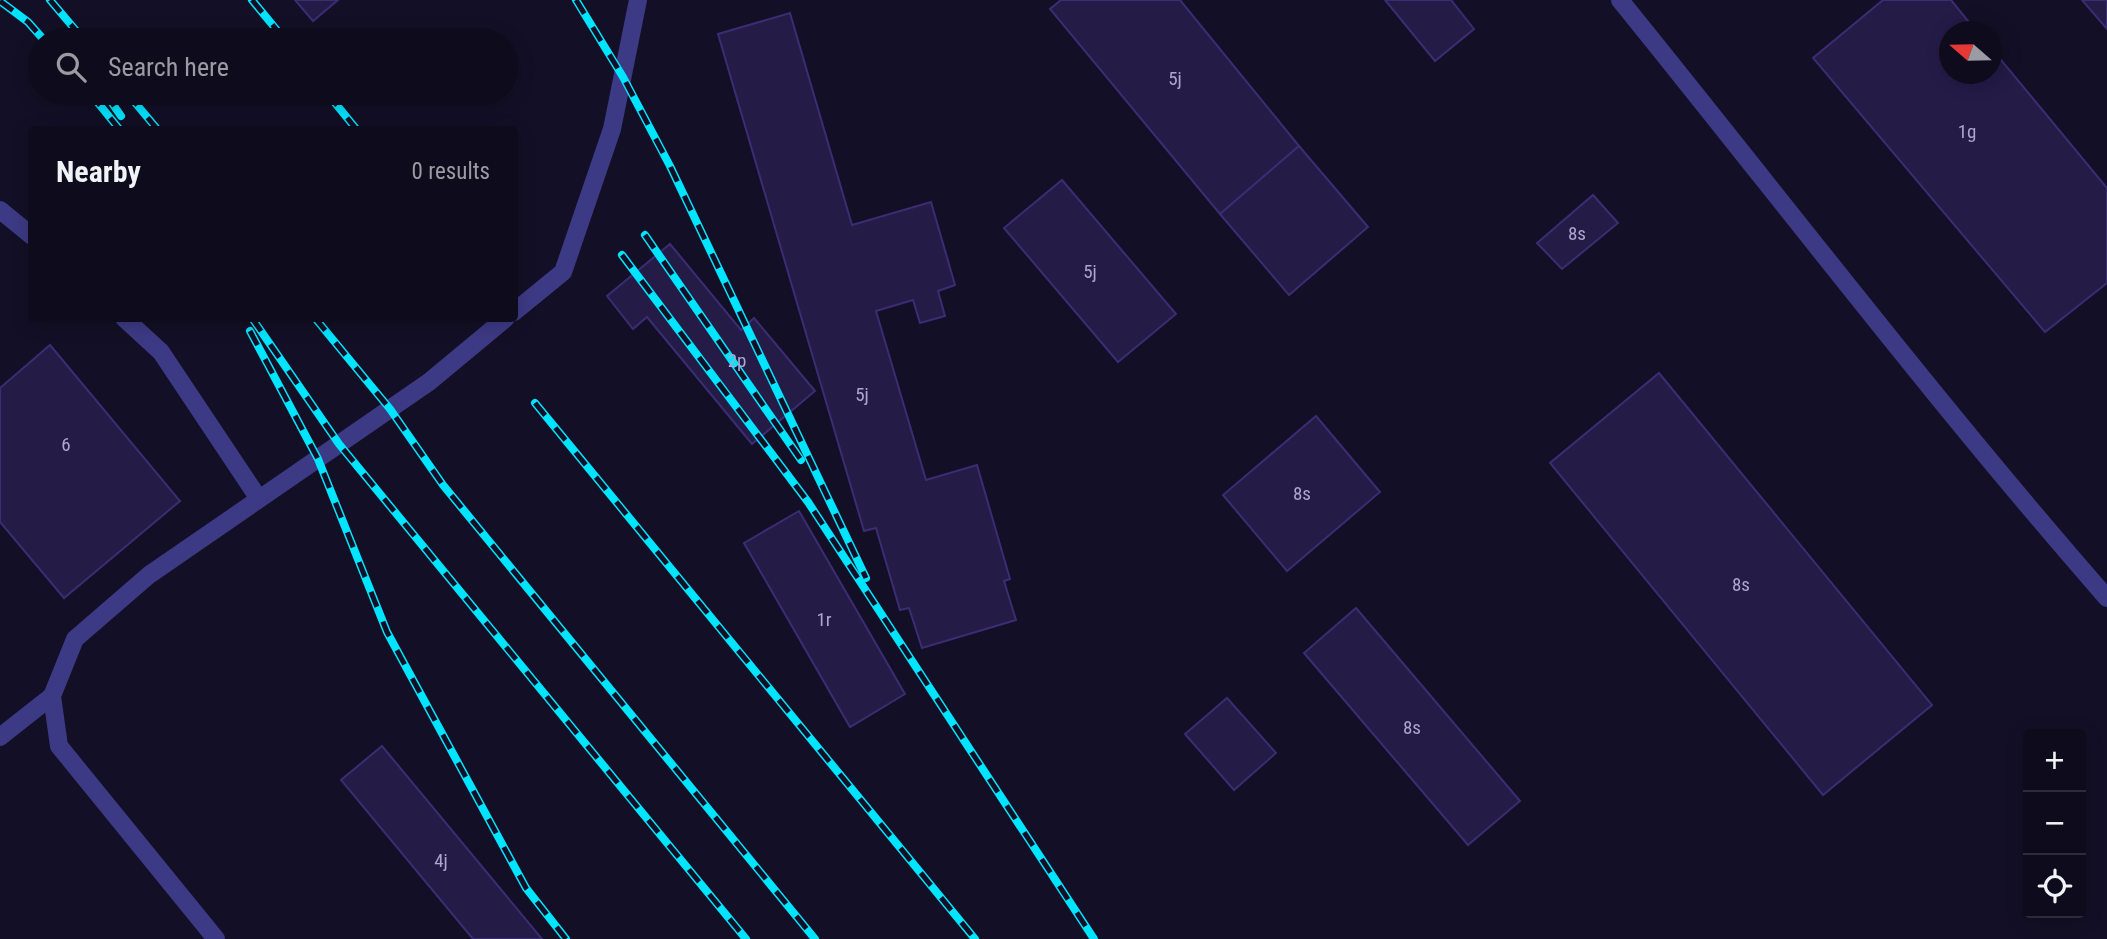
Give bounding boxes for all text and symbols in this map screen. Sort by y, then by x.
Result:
north arrow [1939,21,2002,84]
search box [28,28,518,105]
icon: search [52,48,90,86]
text: Search here [108,52,229,82]
house number: 5j [1168,67,1182,90]
house number: 1g [1958,120,1976,143]
text: Nearby [56,154,141,189]
text: 0 results [412,158,490,185]
house number: 8s [1568,222,1586,245]
house number: 5j [1083,260,1097,283]
house number: 2p [728,349,746,372]
house number: 5j [855,383,869,406]
house number: 6 [61,433,71,456]
house number: 8s [1293,482,1311,505]
house number: 8s [1732,573,1750,596]
house number: 1r [816,608,832,631]
house number: 8s [1403,716,1421,739]
map controls [2023,729,2086,918]
button: + [2023,729,2086,792]
button: − [2023,792,2086,855]
house number: 4j [434,849,448,872]
button: locate [2023,855,2086,918]

